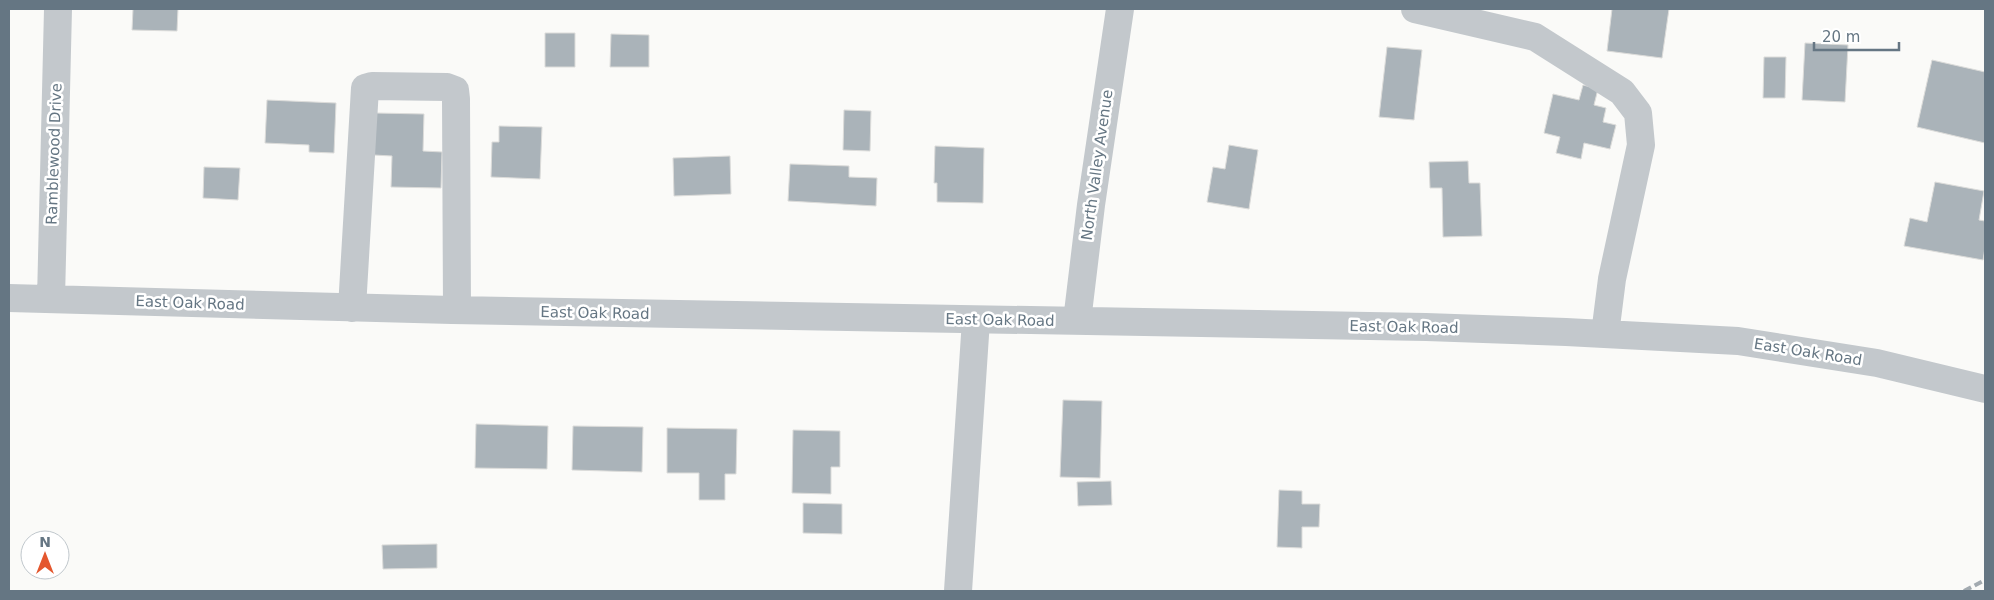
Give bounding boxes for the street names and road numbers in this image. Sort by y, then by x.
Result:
street label: Ramblewood Drive [43,83,65,225]
street label: North Valley Avenue [1078,89,1116,241]
street label: East Oak Road [135,292,245,314]
street label: East Oak Road [540,303,650,323]
street label: East Oak Road [945,310,1055,330]
street label: East Oak Road [1349,317,1459,337]
street label: East Oak Road [1753,335,1863,369]

